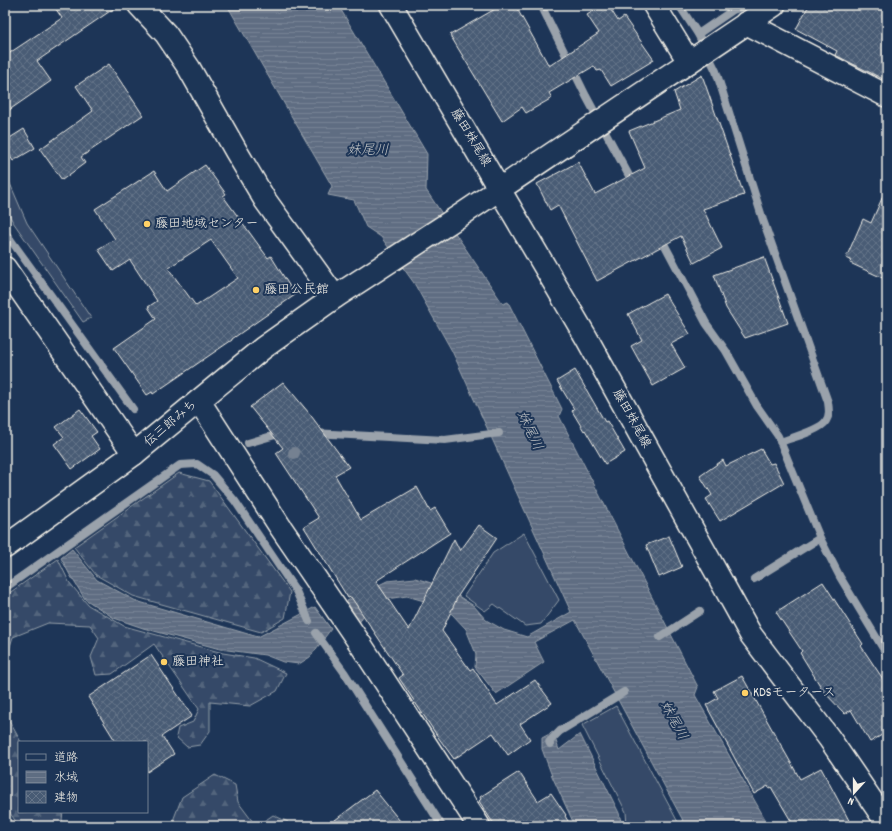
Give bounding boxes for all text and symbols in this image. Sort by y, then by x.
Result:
street label: 藤田妹尾線 [445,105,495,172]
water label: 妹尾川 [347,141,389,161]
place label: 藤田地域センター [155,215,258,234]
marker: 藤田地域センター [142,219,152,229]
place label: 藤田公民館 [264,281,329,300]
marker: 藤田公民館 [251,285,261,295]
street label: 藤田妹尾線 [607,386,656,453]
street label: 伝三郎みち [140,396,202,452]
water label: 妹尾川 [511,408,547,454]
place label: 藤田神社 [172,653,224,672]
marker: 藤田神社 [159,657,169,667]
place label: KDSモータース [753,684,835,703]
marker: KDSモータース [740,688,750,698]
water label: 妹尾川 [654,698,692,744]
legend [18,741,148,813]
text: 道路 [54,750,78,767]
text: 水域 [54,770,78,787]
north arrow [834,773,874,813]
text: 建物 [54,790,78,807]
text: N [845,792,857,809]

